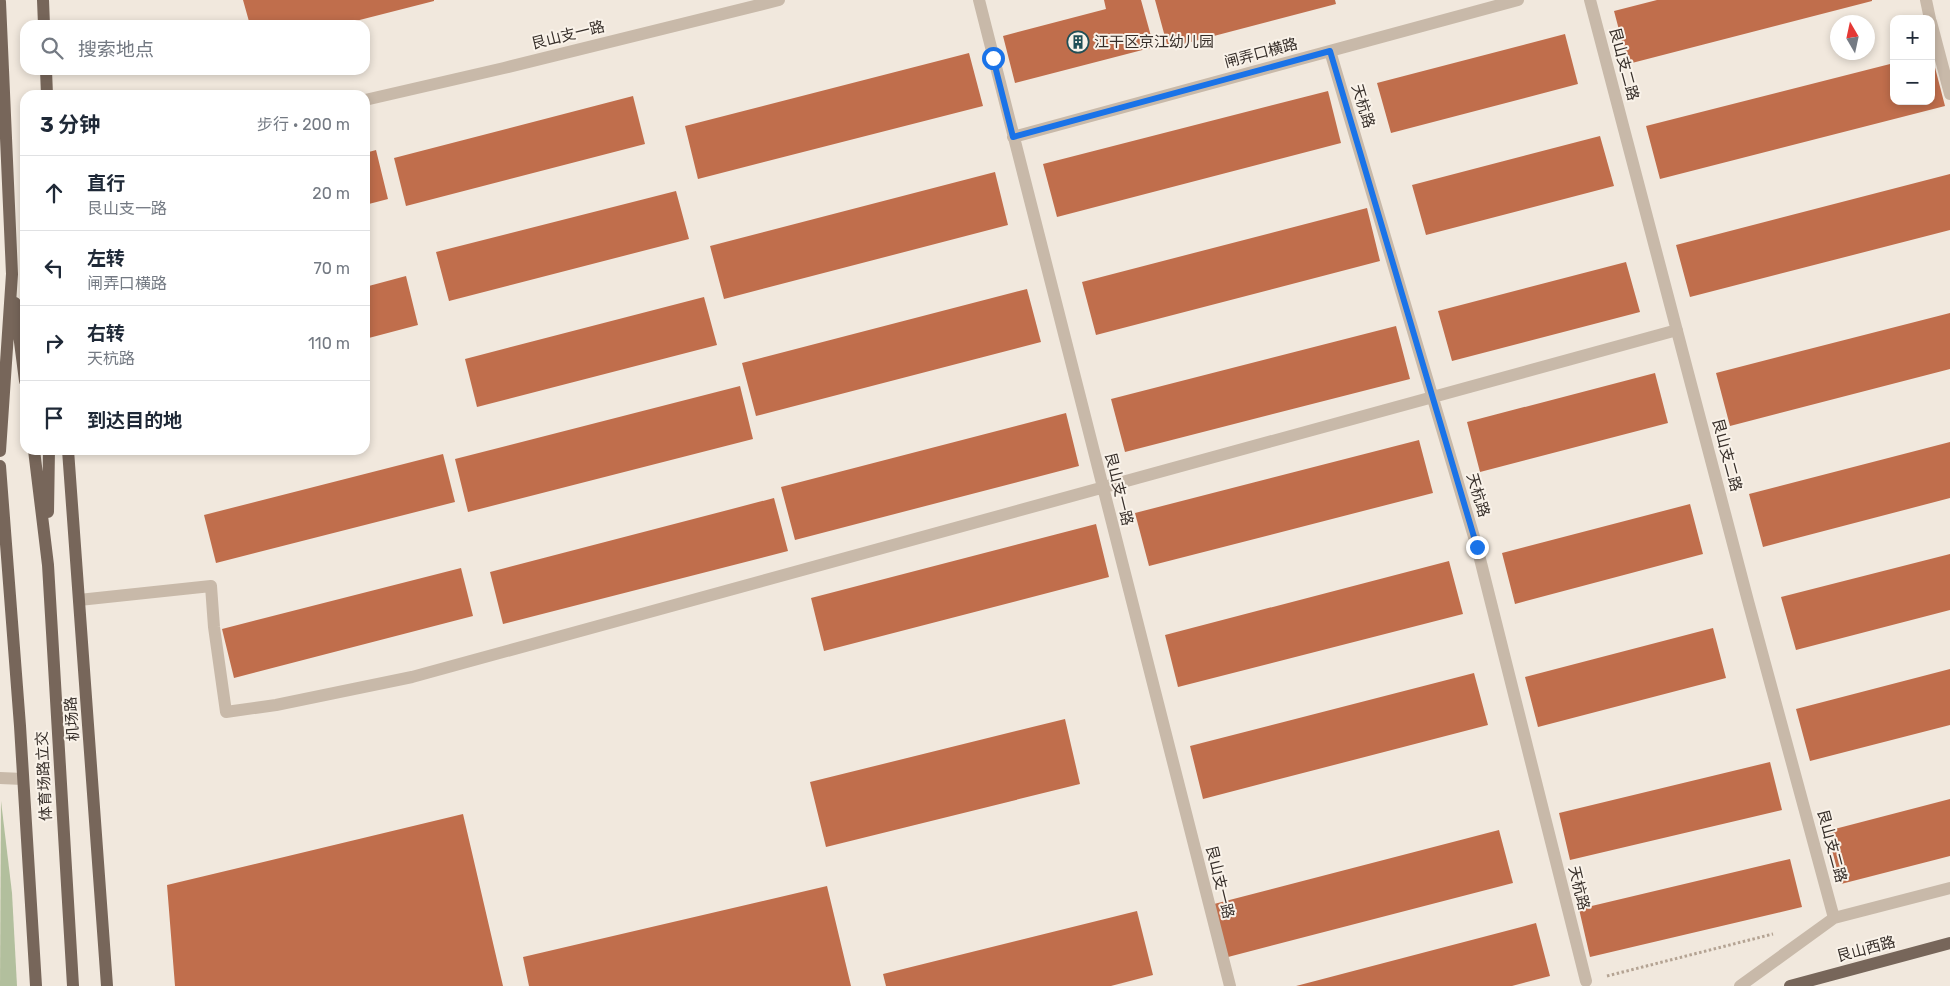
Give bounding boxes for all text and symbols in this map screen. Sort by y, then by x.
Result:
north arrow [1830,15,1875,60]
map controls [1890,15,1935,105]
button: + [1890,15,1935,60]
street label: 艮山支一路 [529,17,607,53]
search box [20,20,370,75]
street label: 艮山支二路 [1606,25,1642,103]
building icon: 江干区京江幼儿园 [1066,30,1090,54]
place label: 江干区京江幼儿园 [1094,33,1214,51]
icon: search [38,34,66,62]
street label: 闸弄口横路 [1222,35,1300,71]
text: 搜索地点 [78,38,154,61]
route start [982,47,1005,70]
button: − [1890,60,1935,105]
street label: 天杭路 [1348,82,1378,130]
text: 3 分钟 [40,112,100,137]
text: 步行 · 200 m [257,115,350,134]
text: 直行 [87,172,125,195]
icon: ahead [40,179,68,207]
text: 20 m [312,184,350,203]
text: 艮山支一路 [87,199,167,218]
text: 左转 [87,247,125,270]
icon: left [40,254,68,282]
text: 70 m [313,259,350,278]
text: 闸弄口横路 [87,274,167,293]
text: 右转 [87,322,125,345]
icon: right [40,329,68,357]
text: 110 m [308,334,350,353]
text: 天杭路 [87,349,135,368]
icon: arrive [40,404,68,432]
text: 到达目的地 [87,409,182,432]
street label: 艮山支二路 [1709,416,1745,494]
street label: 艮山支一路 [1101,450,1137,528]
street label: 天杭路 [1463,471,1493,519]
route end [1466,536,1489,559]
street label: 机场路 [61,696,83,742]
street label: 体育场路立交 [33,731,55,821]
street label: 艮山支二路 [1814,807,1850,885]
street label: 艮山支一路 [1202,843,1238,921]
street label: 天杭路 [1565,864,1593,912]
street label: 艮山西路 [1835,933,1897,965]

